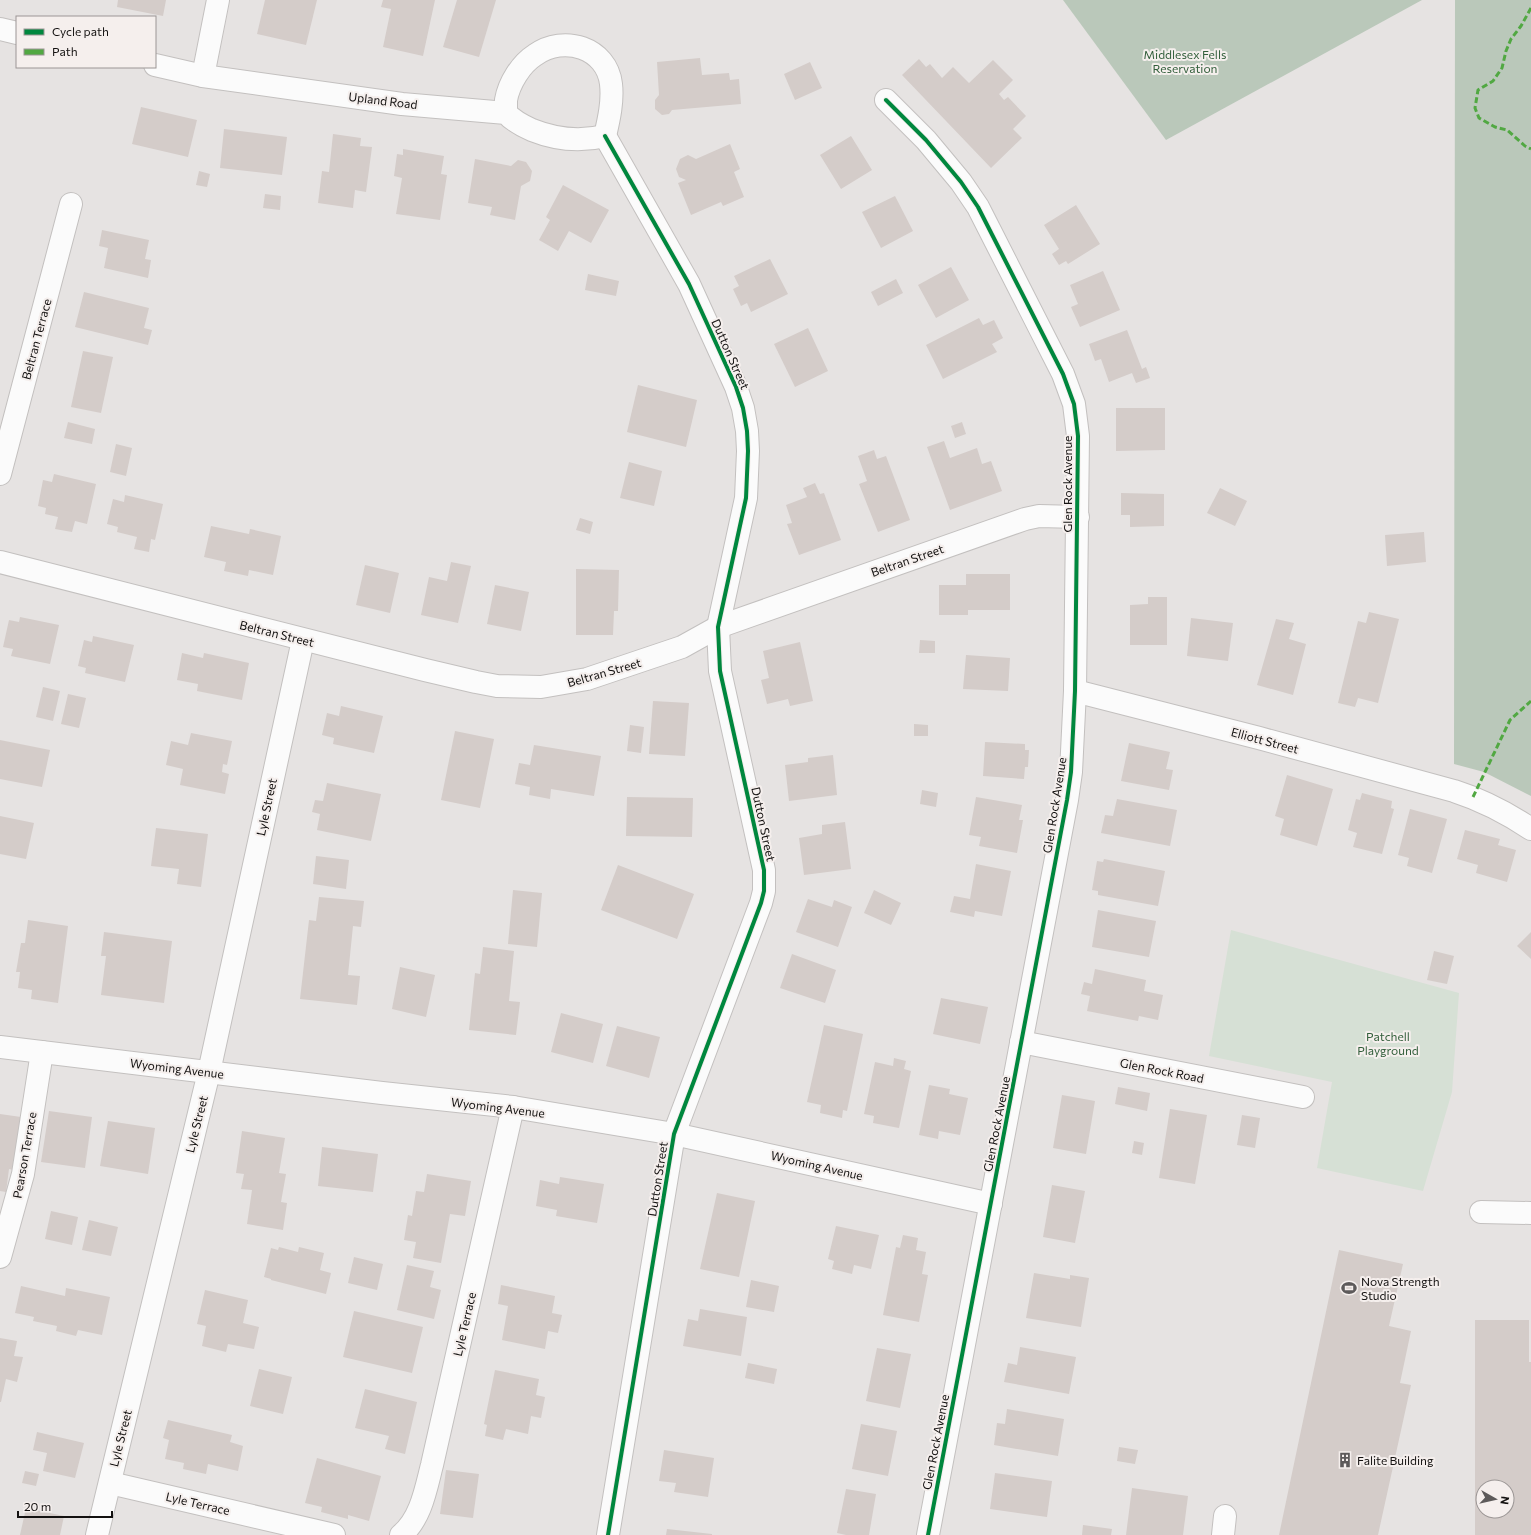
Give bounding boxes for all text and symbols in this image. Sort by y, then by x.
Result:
legend [16,16,156,68]
text: Cycle path [52,24,109,38]
text: Path [52,44,78,58]
park label: Middlesex Fells Reservation [1144,47,1226,75]
street label: Upland Road [348,89,418,111]
street label: Beltran Terrace [18,297,54,381]
street label: Dutton Street [709,317,753,391]
street label: Glen Rock Avenue [1060,436,1074,532]
street label: Beltran Street [869,541,945,579]
street label: Beltran Street [238,617,316,649]
street label: Beltran Street [565,655,643,689]
street label: Elliott Street [1230,724,1300,756]
street label: Glen Rock Avenue [1040,756,1068,854]
street label: Lyle Street [253,777,279,837]
street label: Dutton Street [749,786,779,862]
park label: Patchell Playground [1357,1029,1419,1057]
street label: Wyoming Avenue [129,1055,225,1081]
street label: Glen Rock Road [1119,1055,1205,1085]
street label: Glen Rock Avenue [980,1075,1012,1173]
street label: Lyle Street [182,1094,210,1154]
street label: Wyoming Avenue [450,1094,546,1120]
street label: Pearson Terrace [10,1111,38,1199]
street label: Dutton Street [644,1141,670,1217]
street label: Wyoming Avenue [770,1148,864,1182]
place label: Nova Strength Studio [1361,1274,1440,1302]
sports icon: Nova Strength Studio [1340,1279,1358,1297]
street label: Lyle Terrace [450,1290,478,1358]
street label: Glen Rock Avenue [919,1393,951,1491]
street label: Lyle Street [106,1408,134,1468]
building icon: Falite Building [1336,1451,1354,1469]
place label: Falite Building [1357,1453,1434,1467]
north arrow [1475,1479,1515,1519]
street label: Lyle Terrace [164,1489,232,1517]
scale bar [18,1493,112,1519]
text: N [1498,1495,1512,1505]
text: 20 m [24,1499,51,1513]

